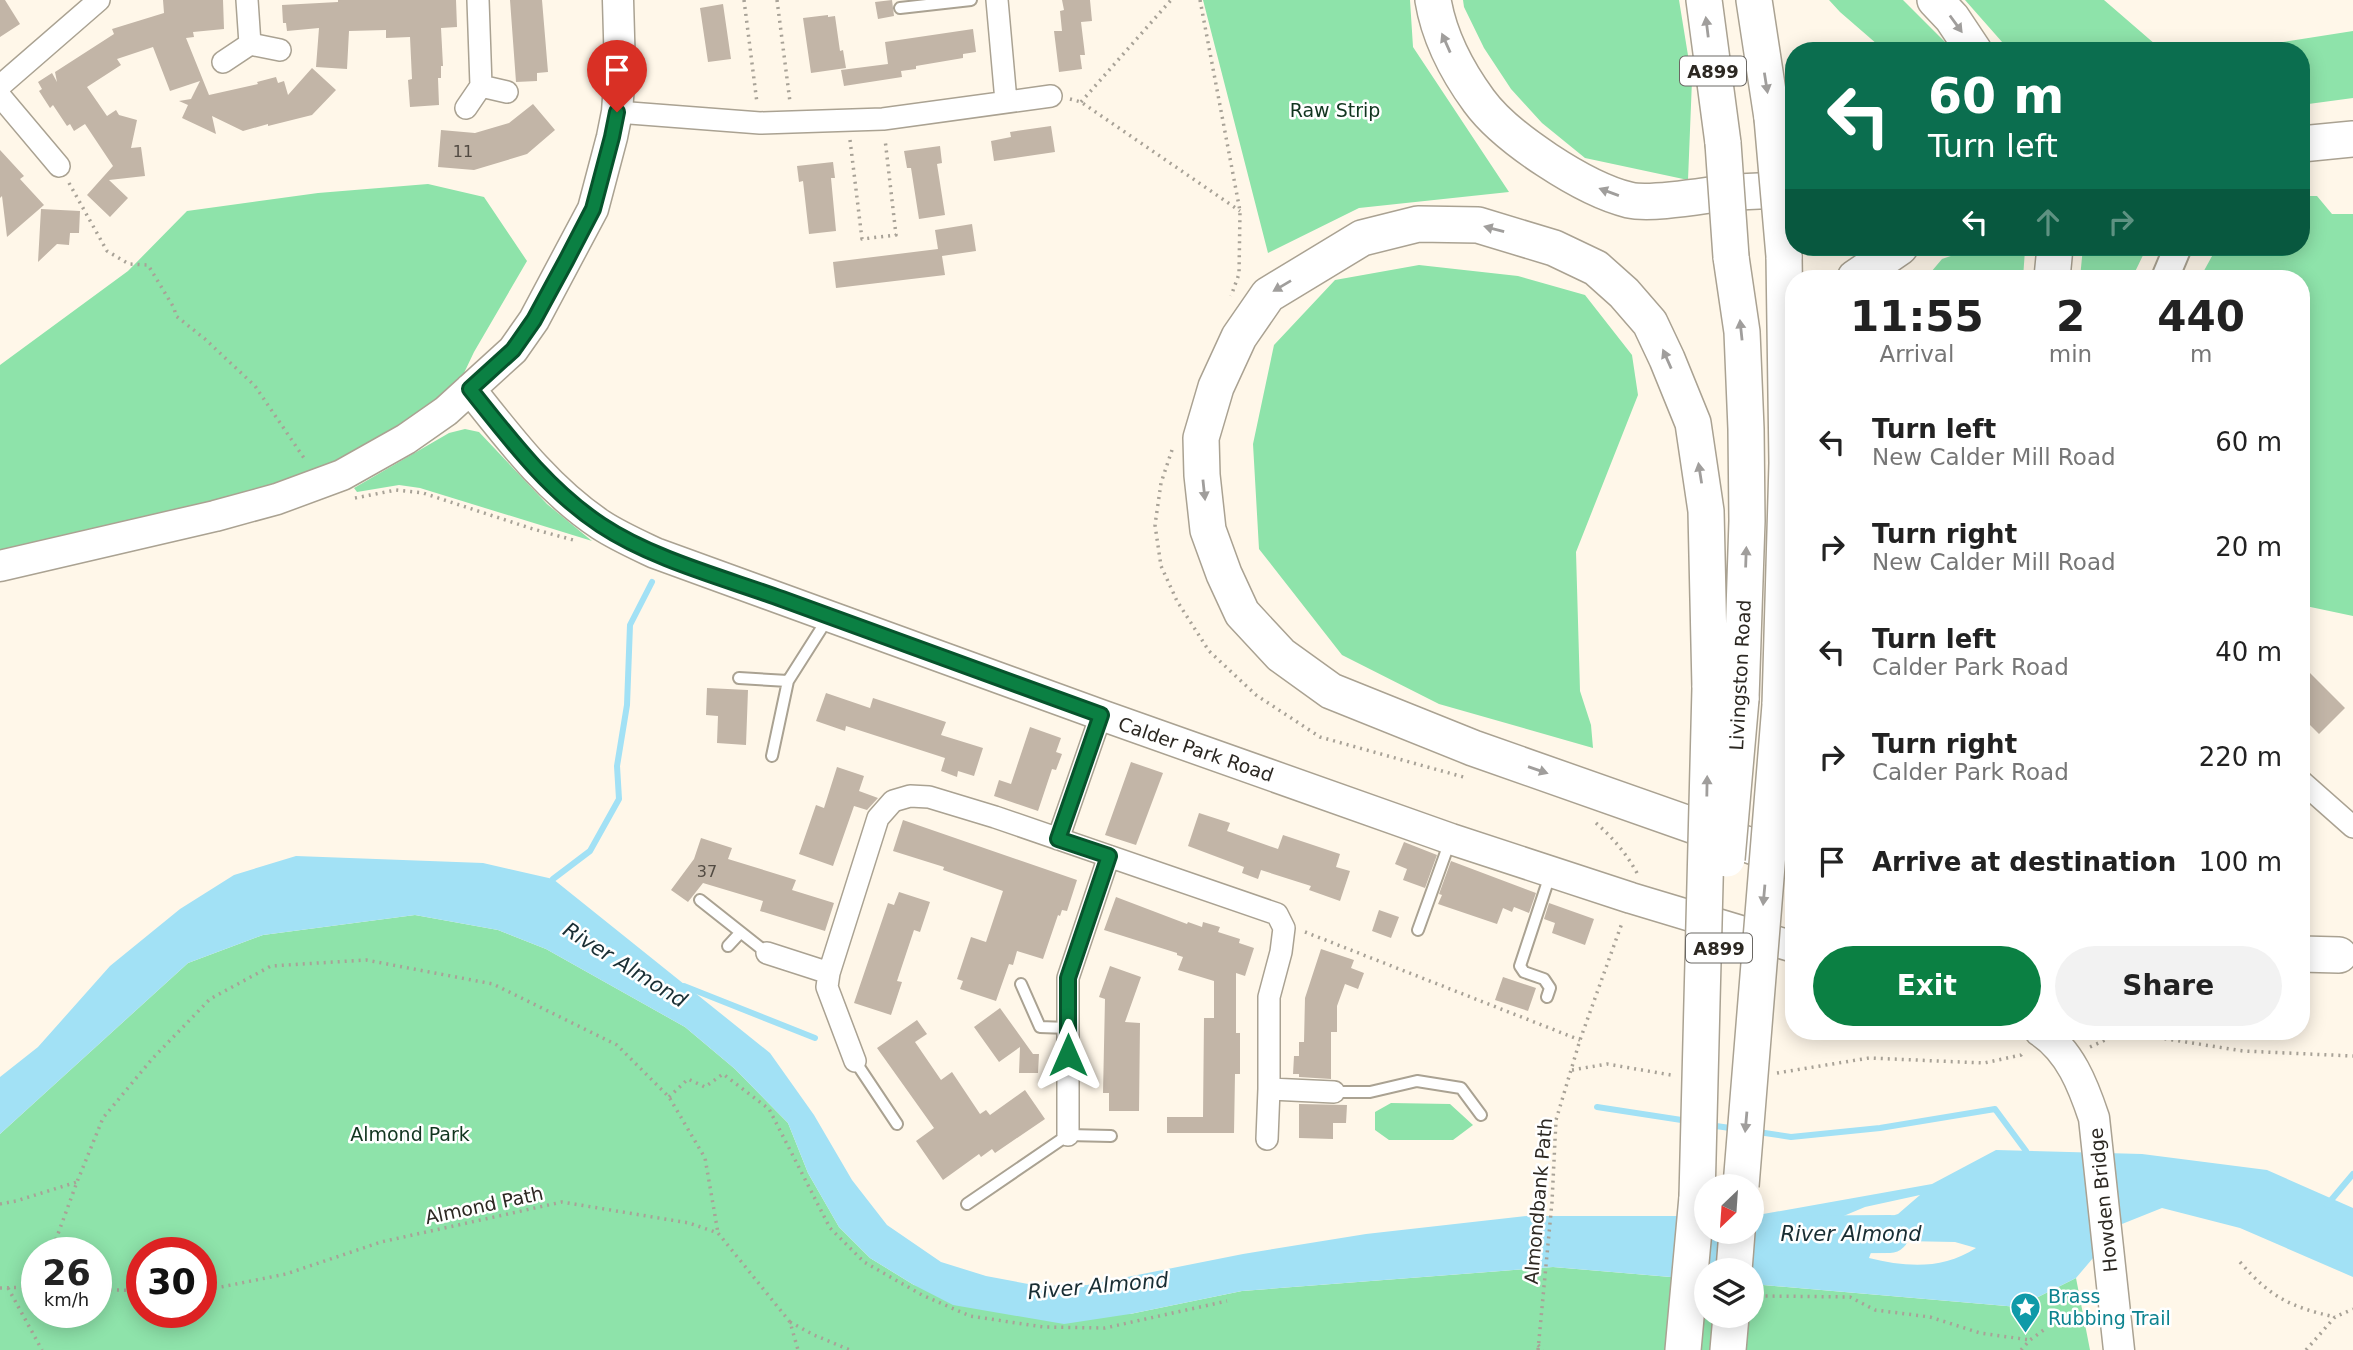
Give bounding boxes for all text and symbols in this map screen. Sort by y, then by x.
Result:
one-way arrow [1949,15,1963,33]
one-way arrow [1702,16,1713,38]
one-way arrow [1440,33,1452,53]
pin [587,40,647,112]
icon: arrive [598,51,636,89]
road number: A899 [1680,56,1746,86]
text: 60 m [1928,68,2064,125]
icon: left [1813,70,1904,161]
one-way arrow [1761,72,1772,94]
park label: Raw Strip [1290,99,1380,121]
text: Turn left [1928,127,2058,165]
house number: 11 [453,142,473,161]
one-way arrow [1598,187,1619,198]
icon: left [1956,203,1994,241]
icon: ahead [2029,203,2067,241]
icon: right [2102,203,2140,241]
one-way arrow [1482,223,1504,234]
one-way arrow [1273,280,1292,293]
text: 11:55 [1850,292,1984,341]
text: 2 [2056,292,2085,341]
text: 440 [2157,292,2245,341]
one-way arrow [1736,318,1747,340]
text: Arrival [1880,341,1954,367]
text: min [2049,341,2092,367]
text: m [2190,341,2212,367]
one-way arrow [1661,349,1672,370]
text: Turn left [1872,414,1996,444]
icon: left [1813,423,1851,461]
text: 60 m [2215,427,2282,457]
text: New Calder Mill Road [1872,444,2116,470]
one-way arrow [1695,462,1706,484]
one-way arrow [1198,479,1209,501]
text: Turn right [1872,519,2017,549]
icon: right [1813,528,1851,566]
text: 20 m [2215,532,2282,562]
one-way arrow [1741,546,1752,568]
text: New Calder Mill Road [1872,549,2116,575]
street label: Livingston Road [1725,599,1755,751]
text: Turn left [1872,624,1996,654]
icon: left [1813,633,1851,671]
text: 40 m [2215,637,2282,667]
text: Calder Park Road [1872,654,2069,680]
street label: Calder Park Road [1116,712,1276,786]
text: Turn right [1872,729,2017,759]
icon: right [1813,738,1851,776]
text: 220 m [2199,742,2282,772]
text: Calder Park Road [1872,759,2069,785]
one-way arrow [1527,765,1548,776]
one-way arrow [1702,775,1713,797]
icon: arrive [1813,843,1851,881]
text: Arrive at destination [1872,847,2176,877]
text: 100 m [2199,847,2282,877]
house number: 37 [697,862,717,881]
one-way arrow [1758,884,1769,906]
water label: River Almond [559,917,692,1013]
road number: A899 [1686,933,1752,962]
button: Exit [1813,946,2041,1026]
button: Share [2055,946,2282,1026]
position arrow [1031,1018,1105,1092]
one-way arrow [1740,1111,1751,1133]
street label: Almondbank Path [1520,1117,1556,1285]
park label: Almond Park [350,1123,470,1145]
street label: Howden Bridge [2084,1127,2122,1273]
north arrow [1694,1174,1764,1244]
map controls [1694,1174,1764,1328]
street label: Almond Path [423,1182,545,1228]
water label: River Almond [1780,1222,1922,1246]
speed limit sign: 30 [126,1237,217,1328]
text: 26 [42,1253,91,1293]
button: layers [1694,1258,1764,1328]
water label: River Almond [1027,1268,1170,1304]
place label: Brass Rubbing Trail [2048,1285,2171,1329]
text: km/h [44,1289,89,1310]
place icon: Brass Rubbing Trail [2008,1290,2042,1334]

